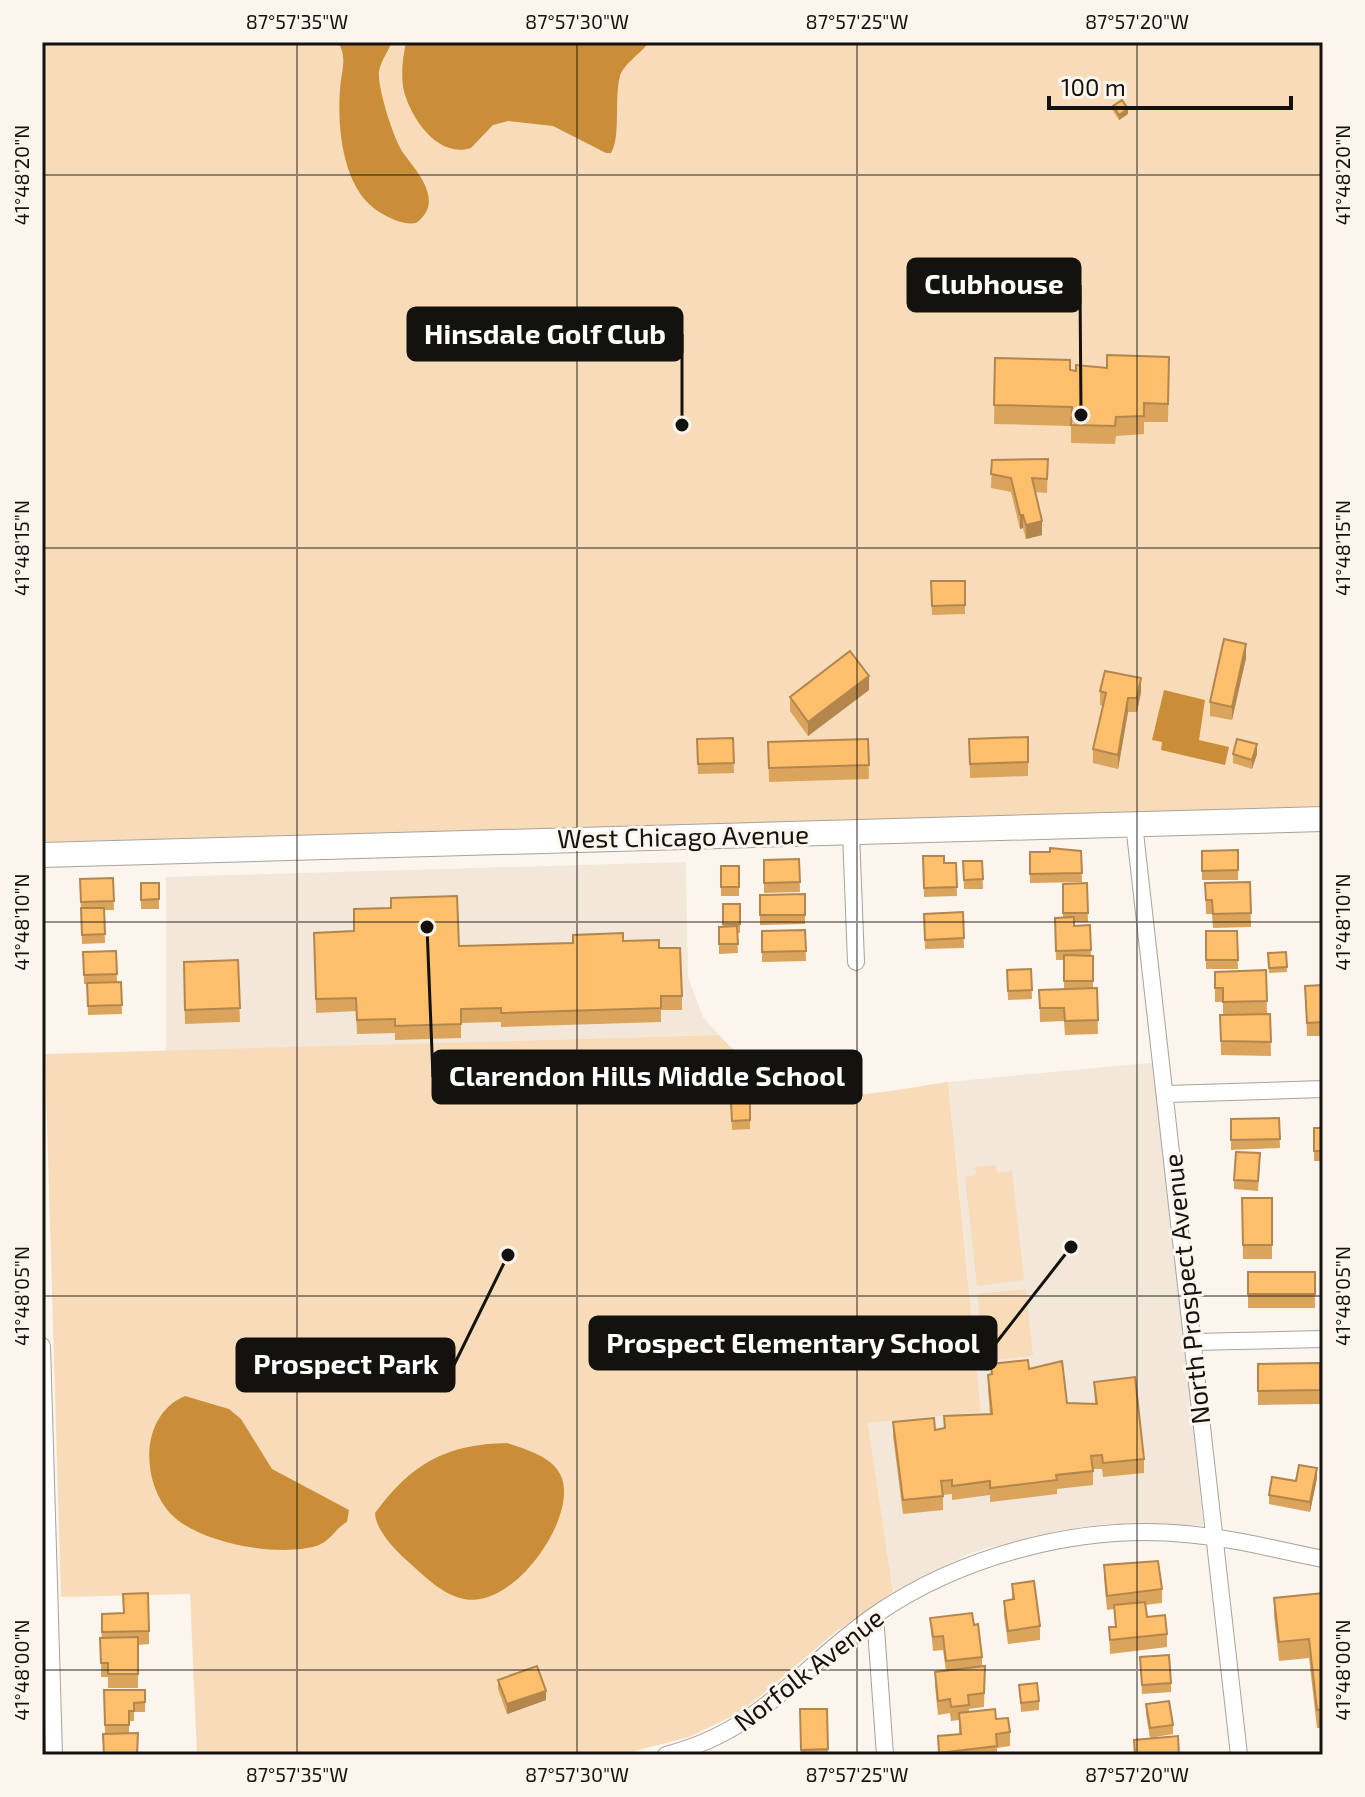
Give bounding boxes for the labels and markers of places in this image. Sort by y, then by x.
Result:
callout: Clubhouse [908,259,1080,311]
callout: Hinsdale Golf Club [408,308,682,360]
callout: Clarendon Hills Middle School [433,1051,861,1103]
callout: Prospect Elementary School [590,1317,996,1369]
callout: Prospect Park [237,1339,454,1391]

